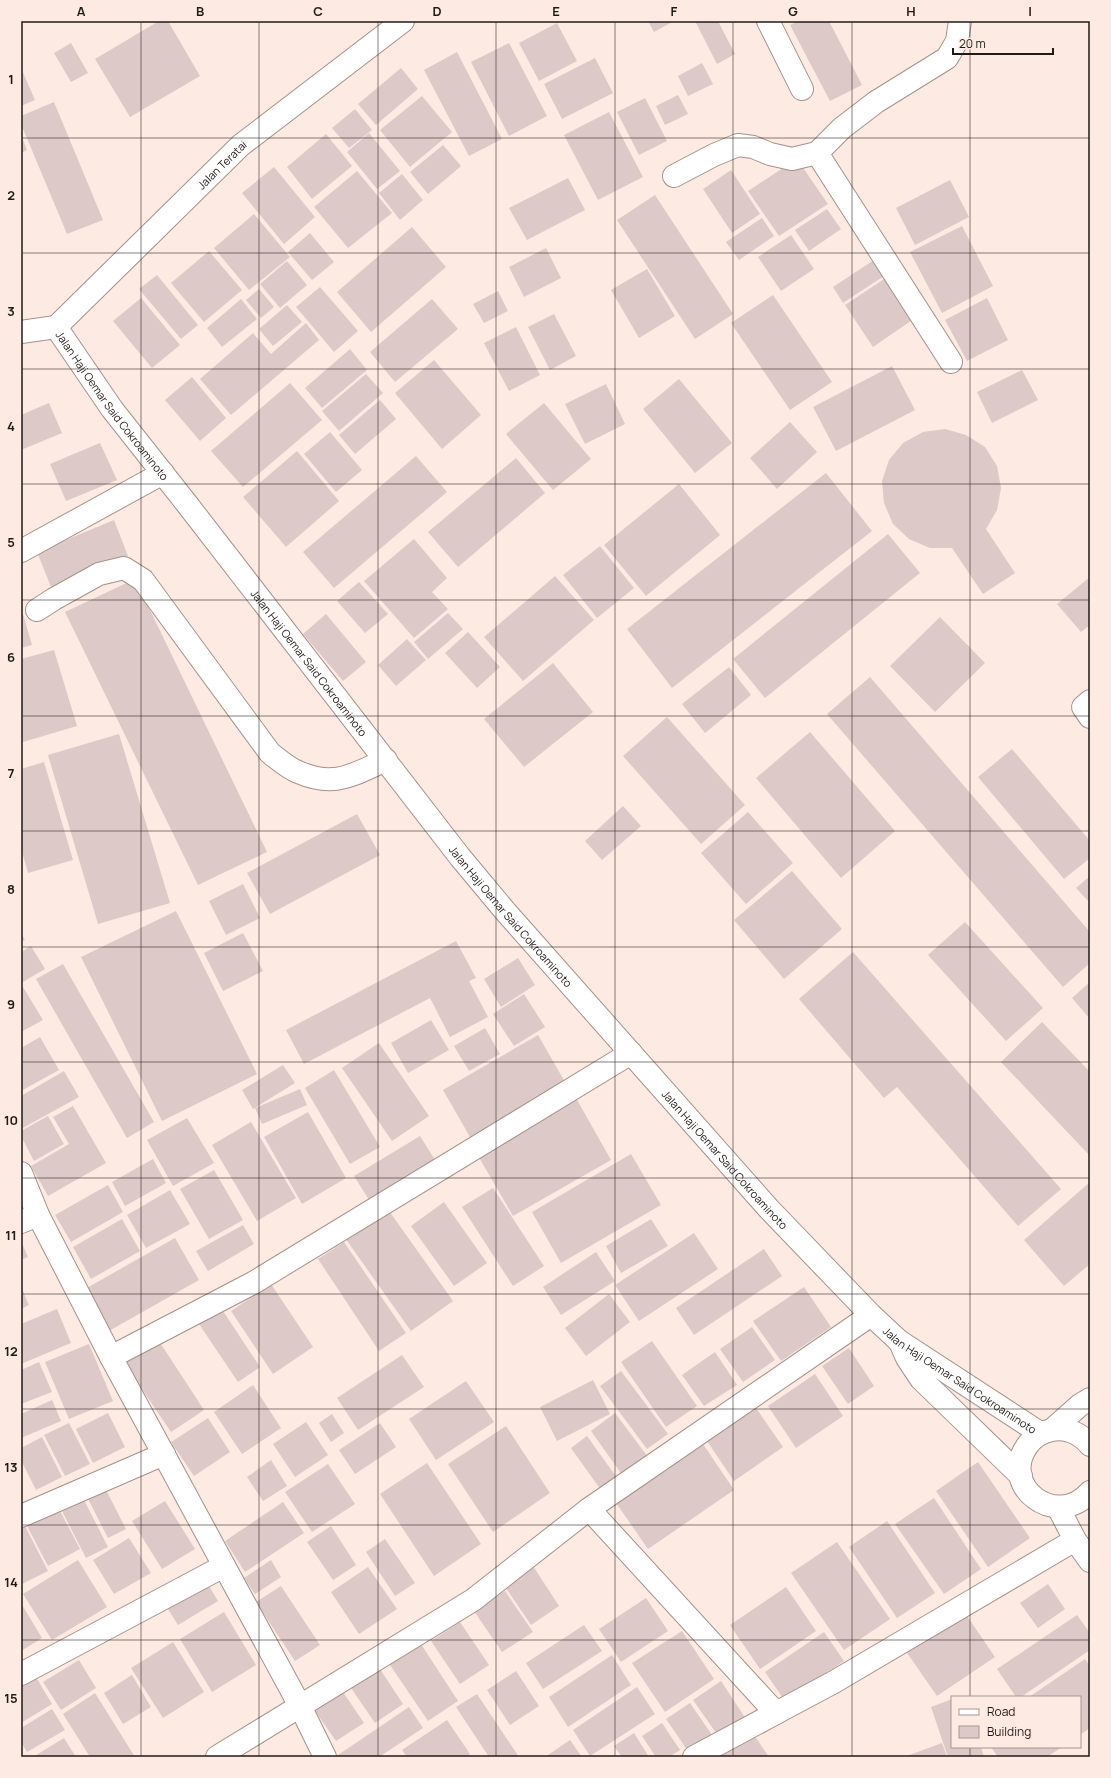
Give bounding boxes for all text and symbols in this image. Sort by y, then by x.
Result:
text: A [77,2,86,20]
text: B [196,2,204,20]
text: C [313,2,323,20]
text: D [432,2,442,20]
text: E [552,2,560,20]
text: F [671,2,678,20]
text: G [788,2,798,20]
text: H [906,2,916,20]
text: I [1028,2,1032,20]
scale bar [953,30,1053,56]
text: 20 m [959,35,986,52]
text: 1 [8,70,14,88]
street label: Jalan Teratai [193,136,249,192]
text: 2 [7,186,15,204]
text: 3 [7,302,15,320]
street label: Jalan Haji Oemar Said Cokroaminoto [53,327,173,483]
text: 4 [7,417,15,435]
text: 5 [7,533,15,551]
street label: Jalan Haji Oemar Said Cokroaminoto [248,586,371,739]
text: 6 [7,648,15,666]
text: 7 [8,764,15,782]
street label: Jalan Haji Oemar Said Cokroaminoto [446,842,576,990]
text: 8 [7,880,15,898]
text: 9 [7,995,15,1013]
street label: Jalan Haji Oemar Said Cokroaminoto [659,1086,792,1232]
text: 10 [4,1111,18,1129]
text: 11 [5,1226,17,1244]
street label: Jalan Haji Oemar Said Cokroaminoto [880,1323,1040,1437]
text: 12 [4,1342,18,1360]
text: 13 [4,1458,18,1476]
text: 14 [4,1573,18,1591]
text: 15 [4,1689,18,1707]
legend [951,1696,1081,1748]
text: Road [987,1703,1015,1720]
text: Building [987,1723,1031,1740]

